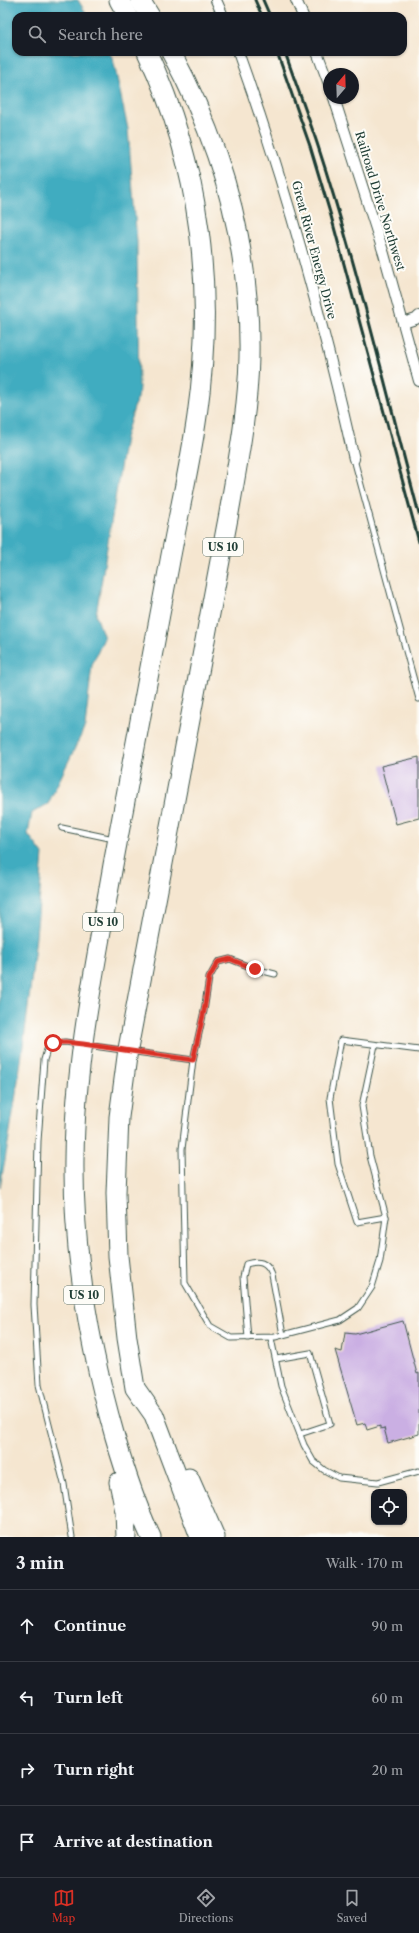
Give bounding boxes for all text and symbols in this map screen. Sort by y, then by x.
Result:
search box [12,12,407,56]
icon: search [26,23,48,45]
text: Search here [58,25,143,44]
north arrow [323,68,359,104]
street label: Railroad Drive Northwest [352,129,409,273]
street label: Great River Energy Drive [289,179,340,321]
road number: US 10 [203,538,243,556]
road number: US 10 [83,913,123,931]
route end [246,960,264,978]
route start [44,1034,62,1052]
road number: US 10 [64,1286,104,1304]
map controls [371,1489,407,1525]
button: locate [371,1489,407,1525]
text: 3 min [16,1553,65,1573]
text: Walk · 170 m [326,1555,403,1571]
icon: ahead [16,1615,38,1637]
text: Continue [54,1616,126,1635]
text: 90 m [372,1618,403,1634]
icon: left [16,1687,38,1709]
text: Turn left [54,1688,123,1707]
text: 60 m [372,1690,403,1706]
icon: right [16,1759,38,1781]
text: Turn right [54,1760,134,1779]
text: 20 m [372,1762,403,1778]
icon: arrive [16,1831,38,1853]
text: Arrive at destination [54,1832,213,1851]
tab: Map [52,1887,75,1925]
tab: Directions [179,1887,233,1925]
tab: Saved [337,1887,367,1925]

